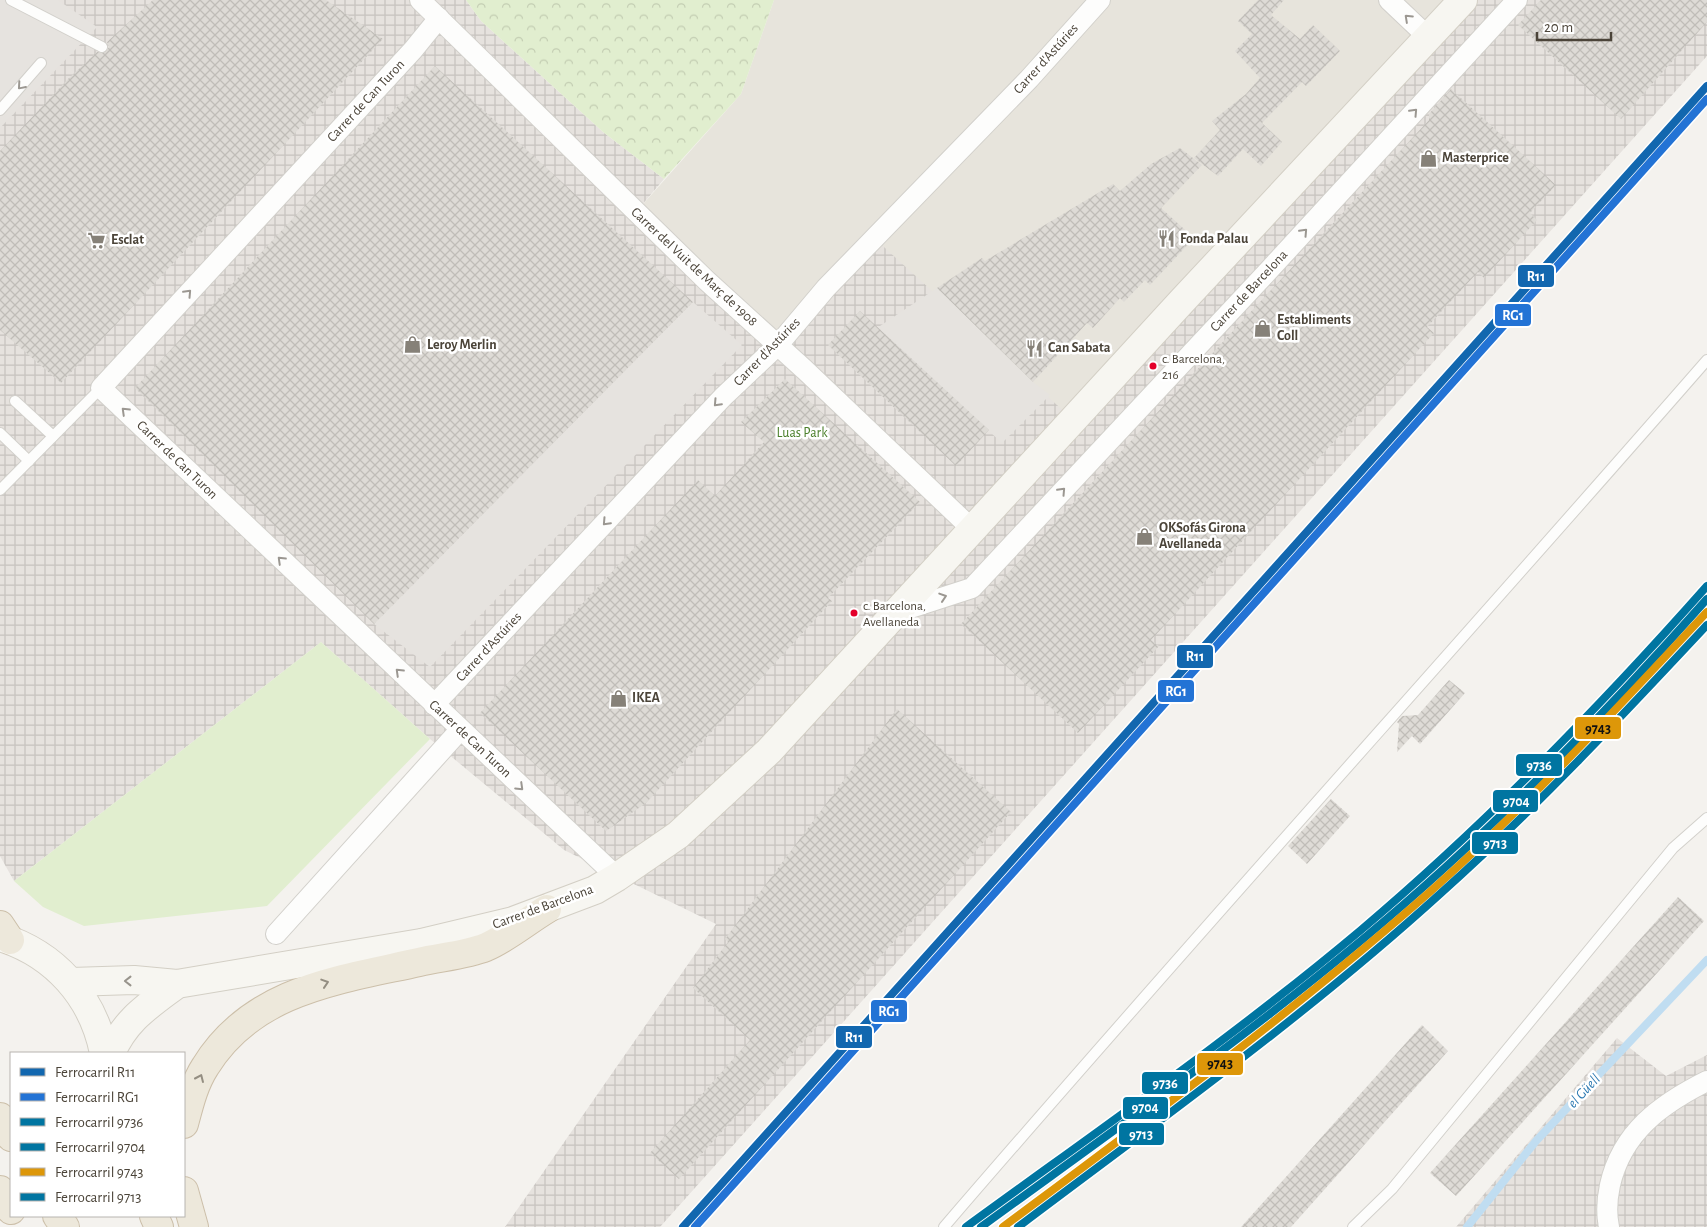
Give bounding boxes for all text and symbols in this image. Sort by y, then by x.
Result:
scale bar [1537,10,1611,42]
one-way arrow [1405,15,1414,24]
text: 20 m [1544,20,1573,35]
street label: Carrer d'Astúries [1011,21,1081,97]
street label: Carrer de Can Turon [325,57,407,145]
one-way arrow [17,81,26,90]
one-way arrow [1408,109,1417,118]
shop icon: Masterprice [1418,148,1438,168]
place label: Masterprice [1442,151,1509,165]
street label: Carrer del Vuit de Març de 1908 [628,205,760,329]
one-way arrow [1298,228,1307,237]
restaurant icon: Fonda Palau [1156,229,1176,249]
supermarket icon: Esclat [87,230,107,250]
place label: Fonda Palau [1180,232,1249,246]
place label: Esclat [111,233,144,247]
street label: Carrer de Barcelona [1208,247,1291,335]
line badge: R11 [1517,264,1555,288]
text: R11 [1527,270,1545,284]
one-way arrow [182,290,191,299]
line badge: RG1 [1494,303,1532,327]
text: RG1 [1502,309,1524,323]
place label: Establiments Coll [1277,313,1351,343]
street label: Carrer d'Astúries [731,315,803,389]
shop icon: Establiments Coll [1253,318,1273,338]
shop icon: Leroy Merlin [403,335,423,355]
place label: Leroy Merlin [427,338,497,352]
restaurant icon: Can Sabata [1024,338,1044,358]
place label: Can Sabata [1048,341,1111,355]
place label: c. Barcelona, 216 [1162,353,1225,382]
marker: c. Barcelona, 216 [1148,361,1158,371]
one-way arrow [714,398,723,407]
one-way arrow [122,408,131,417]
street label: Carrer de Can Turon [134,418,220,502]
park label: Luas Park [776,426,828,440]
one-way arrow [1056,488,1065,497]
one-way arrow [603,516,612,525]
place label: OKSofás Girona Avellaneda [1159,521,1246,551]
shop icon: OKSofás Girona Avellaneda [1135,526,1155,546]
one-way arrow [278,557,287,566]
one-way arrow [938,593,946,603]
place label: c. Barcelona, Avellaneda [863,600,926,629]
marker: c. Barcelona, Avellaneda [849,608,859,618]
street label: Carrer d'Astúries [454,610,524,684]
line badge: R11 [1176,644,1214,669]
text: R11 [1186,650,1204,664]
one-way arrow [395,669,404,678]
line badge: RG1 [1157,679,1195,703]
text: RG1 [1165,685,1187,699]
shop icon: IKEA [608,688,628,708]
place label: IKEA [632,691,660,705]
street label: Carrer de Can Turon [426,698,514,780]
line badge: 9743 [1574,716,1622,740]
text: 9743 [1585,722,1611,736]
line badge: 9736 [1515,753,1563,777]
text: 9736 [1526,759,1552,773]
one-way arrow [515,781,524,790]
line badge: 9704 [1492,789,1539,813]
text: 9704 [1502,795,1530,809]
line badge: 9713 [1471,831,1519,855]
text: 9713 [1483,837,1507,851]
street label: Carrer de Barcelona [491,882,596,932]
one-way arrow [124,976,132,986]
one-way arrow [321,979,329,989]
line badge: RG1 [870,999,908,1023]
text: RG1 [878,1005,900,1019]
line badge: R11 [835,1025,873,1049]
text: R11 [845,1031,863,1045]
legend [10,1052,185,1217]
line badge: 9743 [1196,1052,1244,1076]
text: 9743 [1207,1057,1233,1071]
text: Ferrocarril R11 [55,1065,135,1080]
line badge: 9736 [1141,1071,1189,1095]
water label: el Güell [1565,1071,1603,1111]
one-way arrow [193,1074,204,1083]
text: 9736 [1152,1077,1178,1091]
text: Ferrocarril RG1 [55,1090,139,1105]
line badge: 9704 [1122,1096,1169,1120]
text: 9704 [1131,1101,1159,1115]
text: Ferrocarril 9736 [55,1115,143,1130]
line badge: 9713 [1118,1122,1165,1146]
text: 9713 [1129,1128,1153,1142]
text: Ferrocarril 9704 [55,1140,145,1155]
text: Ferrocarril 9743 [55,1165,144,1180]
text: Ferrocarril 9713 [55,1190,141,1205]

